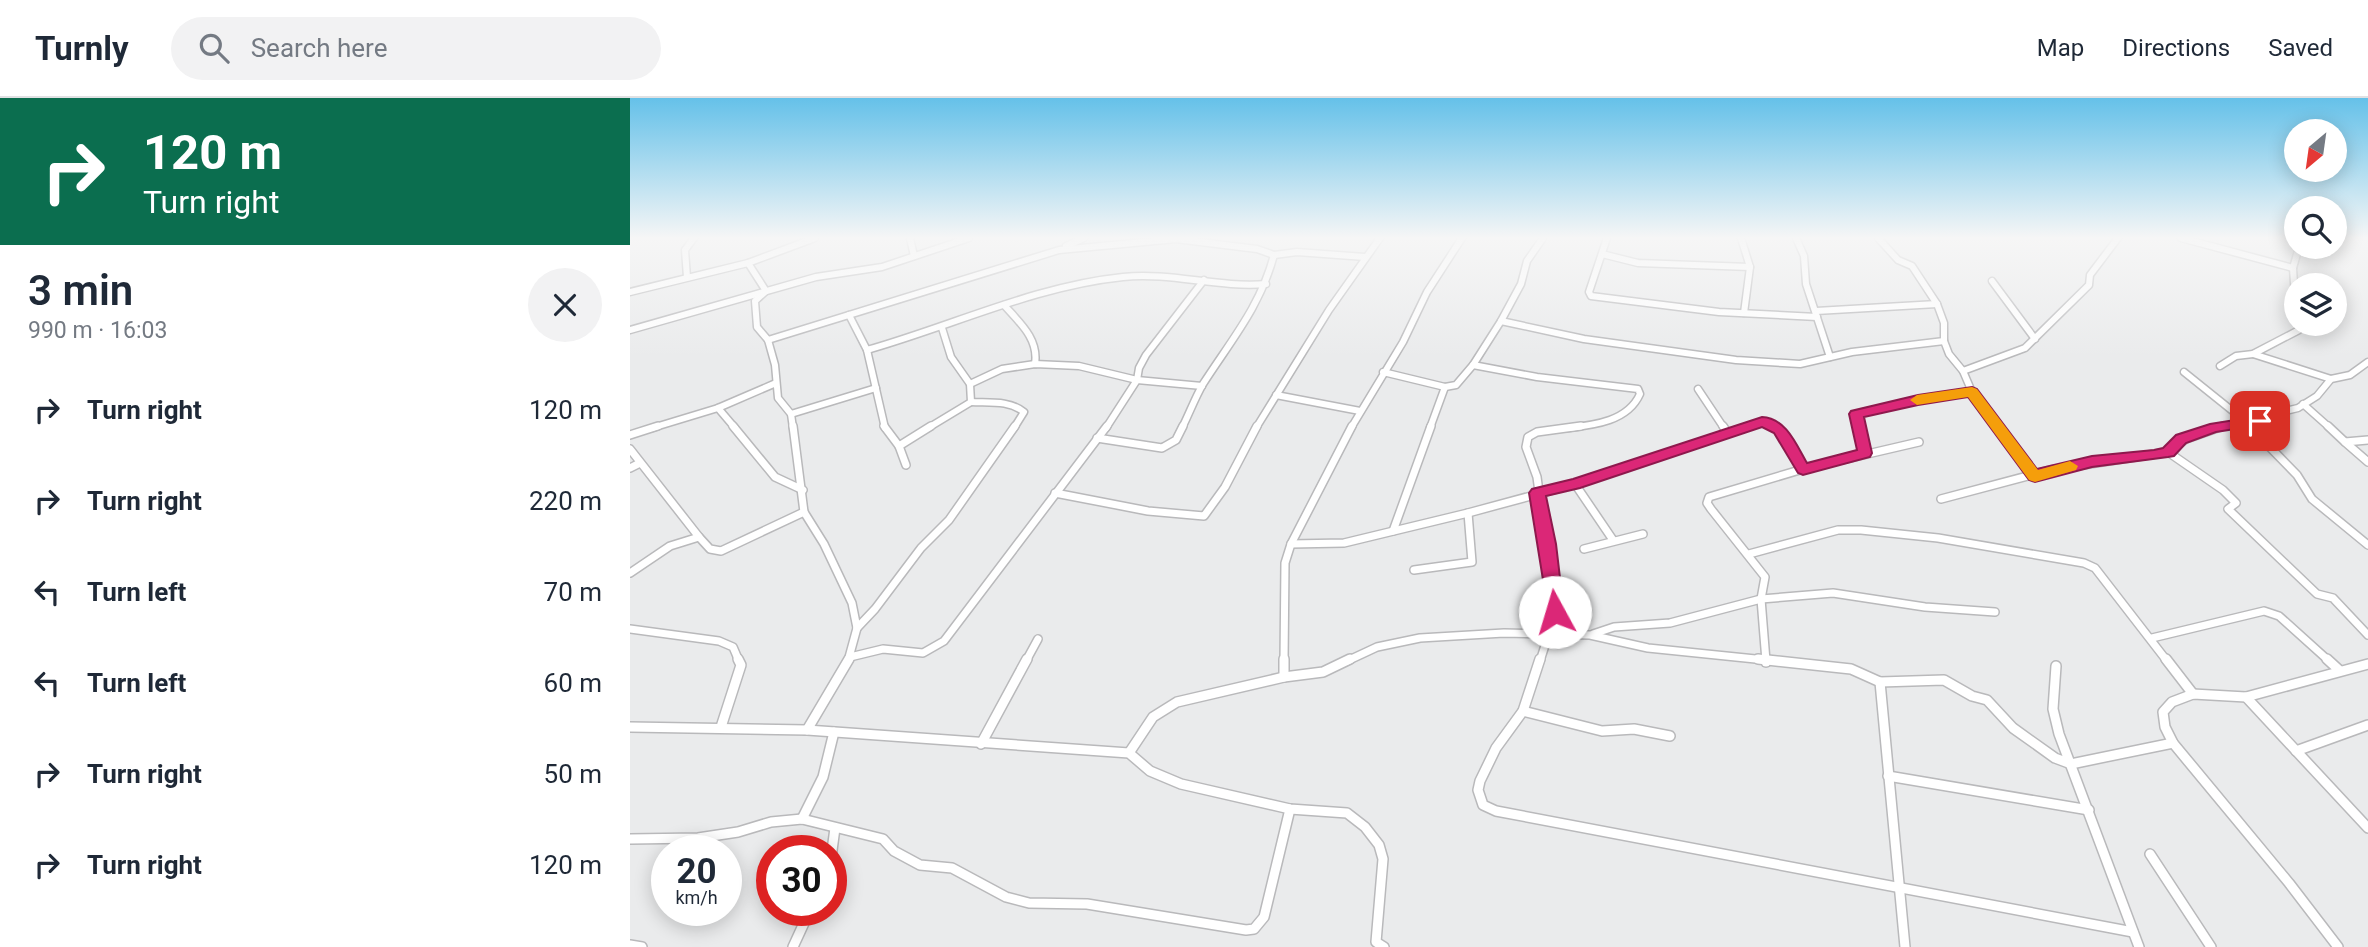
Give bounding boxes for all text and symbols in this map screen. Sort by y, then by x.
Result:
search box [171,17,661,80]
text: Turnly [35,29,129,68]
icon: search [195,29,233,67]
text: Search here [251,33,387,63]
text: Map [2037,34,2084,62]
text: Directions [2122,34,2230,62]
text: Saved [2268,34,2333,62]
north arrow [2284,119,2347,182]
map controls [2284,119,2347,336]
text: 120 m [143,124,282,181]
icon: right [28,126,119,217]
text: Turn right [143,183,279,221]
button: search [2284,196,2347,259]
text: 3 min [28,266,133,315]
button: close [528,268,602,342]
button: layers [2284,273,2347,336]
text: 990 m · 16:03 [28,317,167,344]
icon: right [28,391,66,429]
pin [2230,391,2290,451]
text: Turn right [87,395,202,425]
text: 120 m [529,395,602,425]
icon: arrive [2241,402,2279,440]
icon: right [28,482,66,520]
text: Turn right [87,486,202,516]
text: 220 m [529,486,602,516]
icon: left [28,573,66,611]
position arrow [1518,575,1592,649]
text: Turn left [87,577,186,607]
text: 70 m [544,577,602,607]
icon: left [28,664,66,702]
text: Turn left [87,668,186,698]
text: 60 m [544,668,602,698]
icon: right [28,755,66,793]
text: Turn right [87,759,202,789]
text: 50 m [544,759,602,789]
speed limit sign: 30 [756,835,847,926]
icon: right [28,846,66,884]
text: Turn right [87,850,202,880]
text: 120 m [529,850,602,880]
text: 20 [676,851,717,892]
text: km/h [675,887,718,908]

